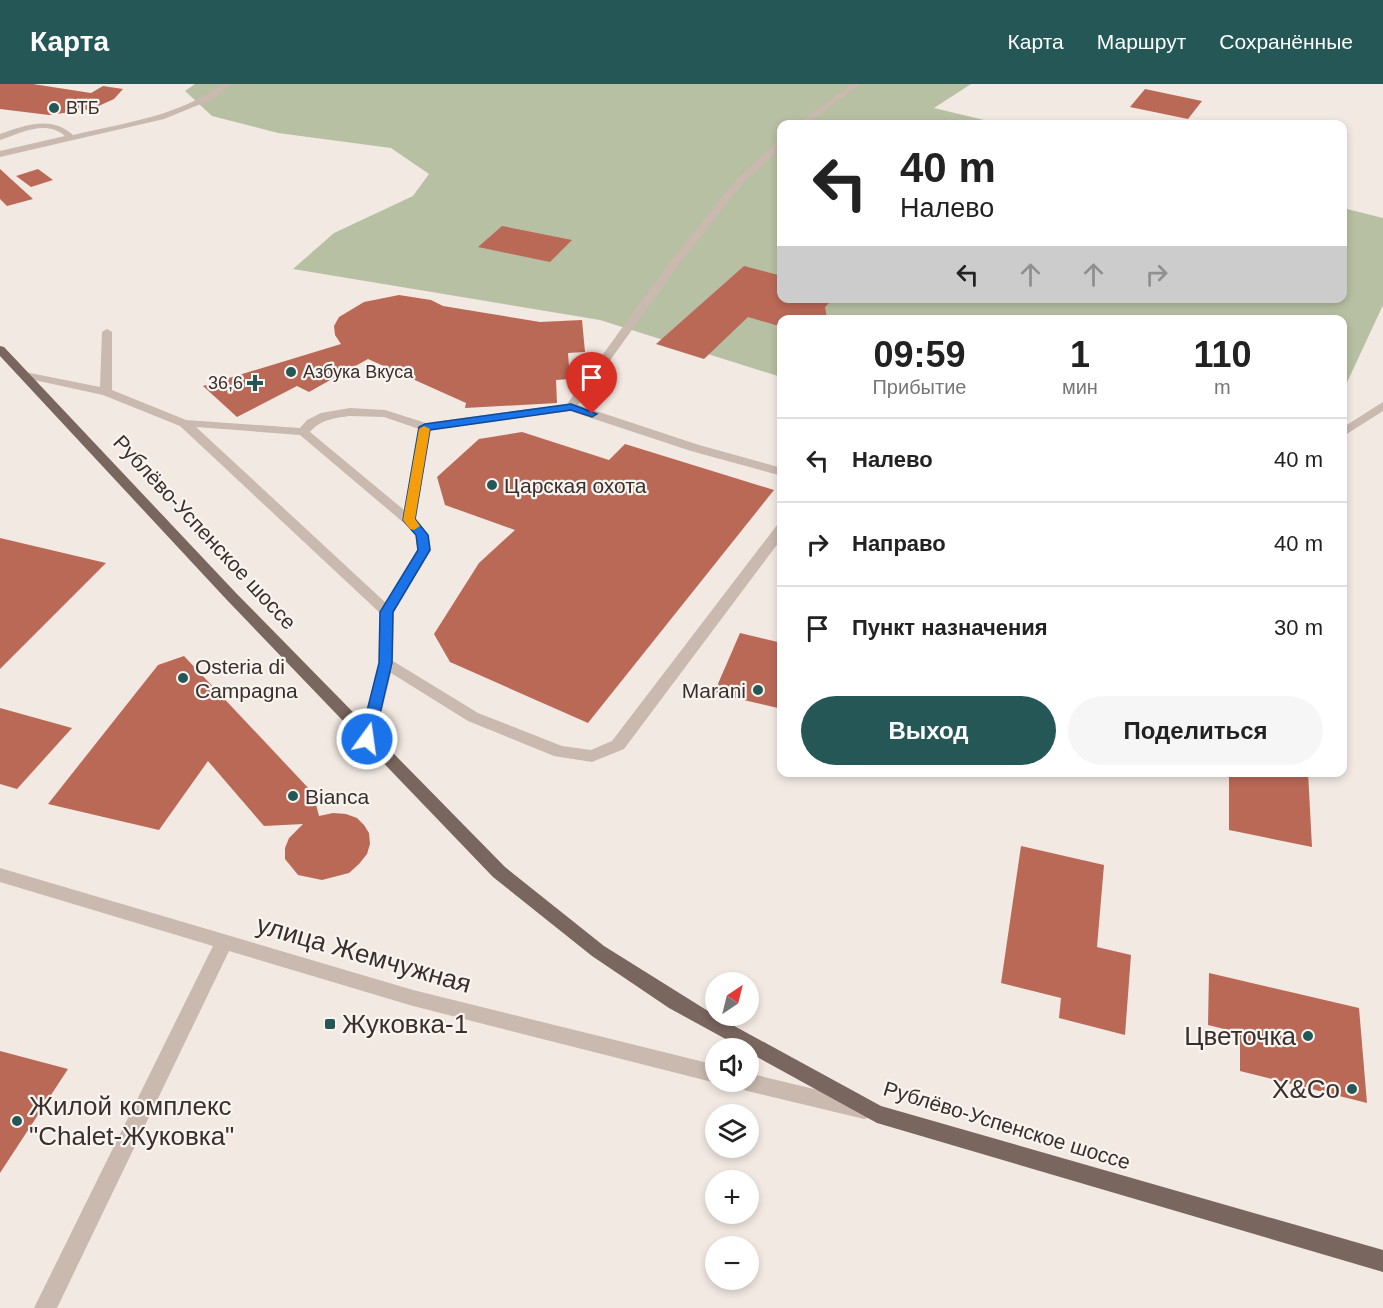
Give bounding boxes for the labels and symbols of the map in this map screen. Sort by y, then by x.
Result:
place label: ВТБ [66,98,100,118]
marker: ВТБ [47,101,61,115]
pin [566,352,617,414]
place label: Азбука Вкуса [303,362,414,382]
marker: Азбука Вкуса [284,365,298,379]
place label: 36,6 [208,373,243,393]
marker: 36,6 [248,376,262,390]
street label: Рублёво-Успенское шоссе [109,430,301,634]
place label: Царская охота [504,474,647,497]
marker: Царская охота [485,478,499,492]
place label: Osteria di Campagna [195,655,298,702]
marker: Osteria di Campagna [176,671,190,685]
place label: Marani [682,679,746,702]
marker: Marani [751,683,765,697]
position arrow [335,707,399,771]
place label: Bianca [305,785,370,808]
marker: Bianca [286,789,300,803]
street label: улица Жемчужная [253,909,475,999]
north arrow [705,972,759,1026]
place label: Жуковка-1 [342,1009,468,1039]
marker: Жуковка-1 [323,1017,337,1031]
place label: Цветочка [1184,1021,1297,1051]
marker: Цветочка [1301,1029,1315,1043]
place label: X&Co [1272,1074,1340,1104]
street label: Рублёво-Успенское шоссе [881,1076,1133,1174]
marker: X&Co [1345,1082,1359,1096]
place label: Жилой комплекс "Chalet-Жуковка" [29,1091,234,1151]
marker: Жилой комплекс "Chalet-Жуковка" [10,1114,24,1128]

